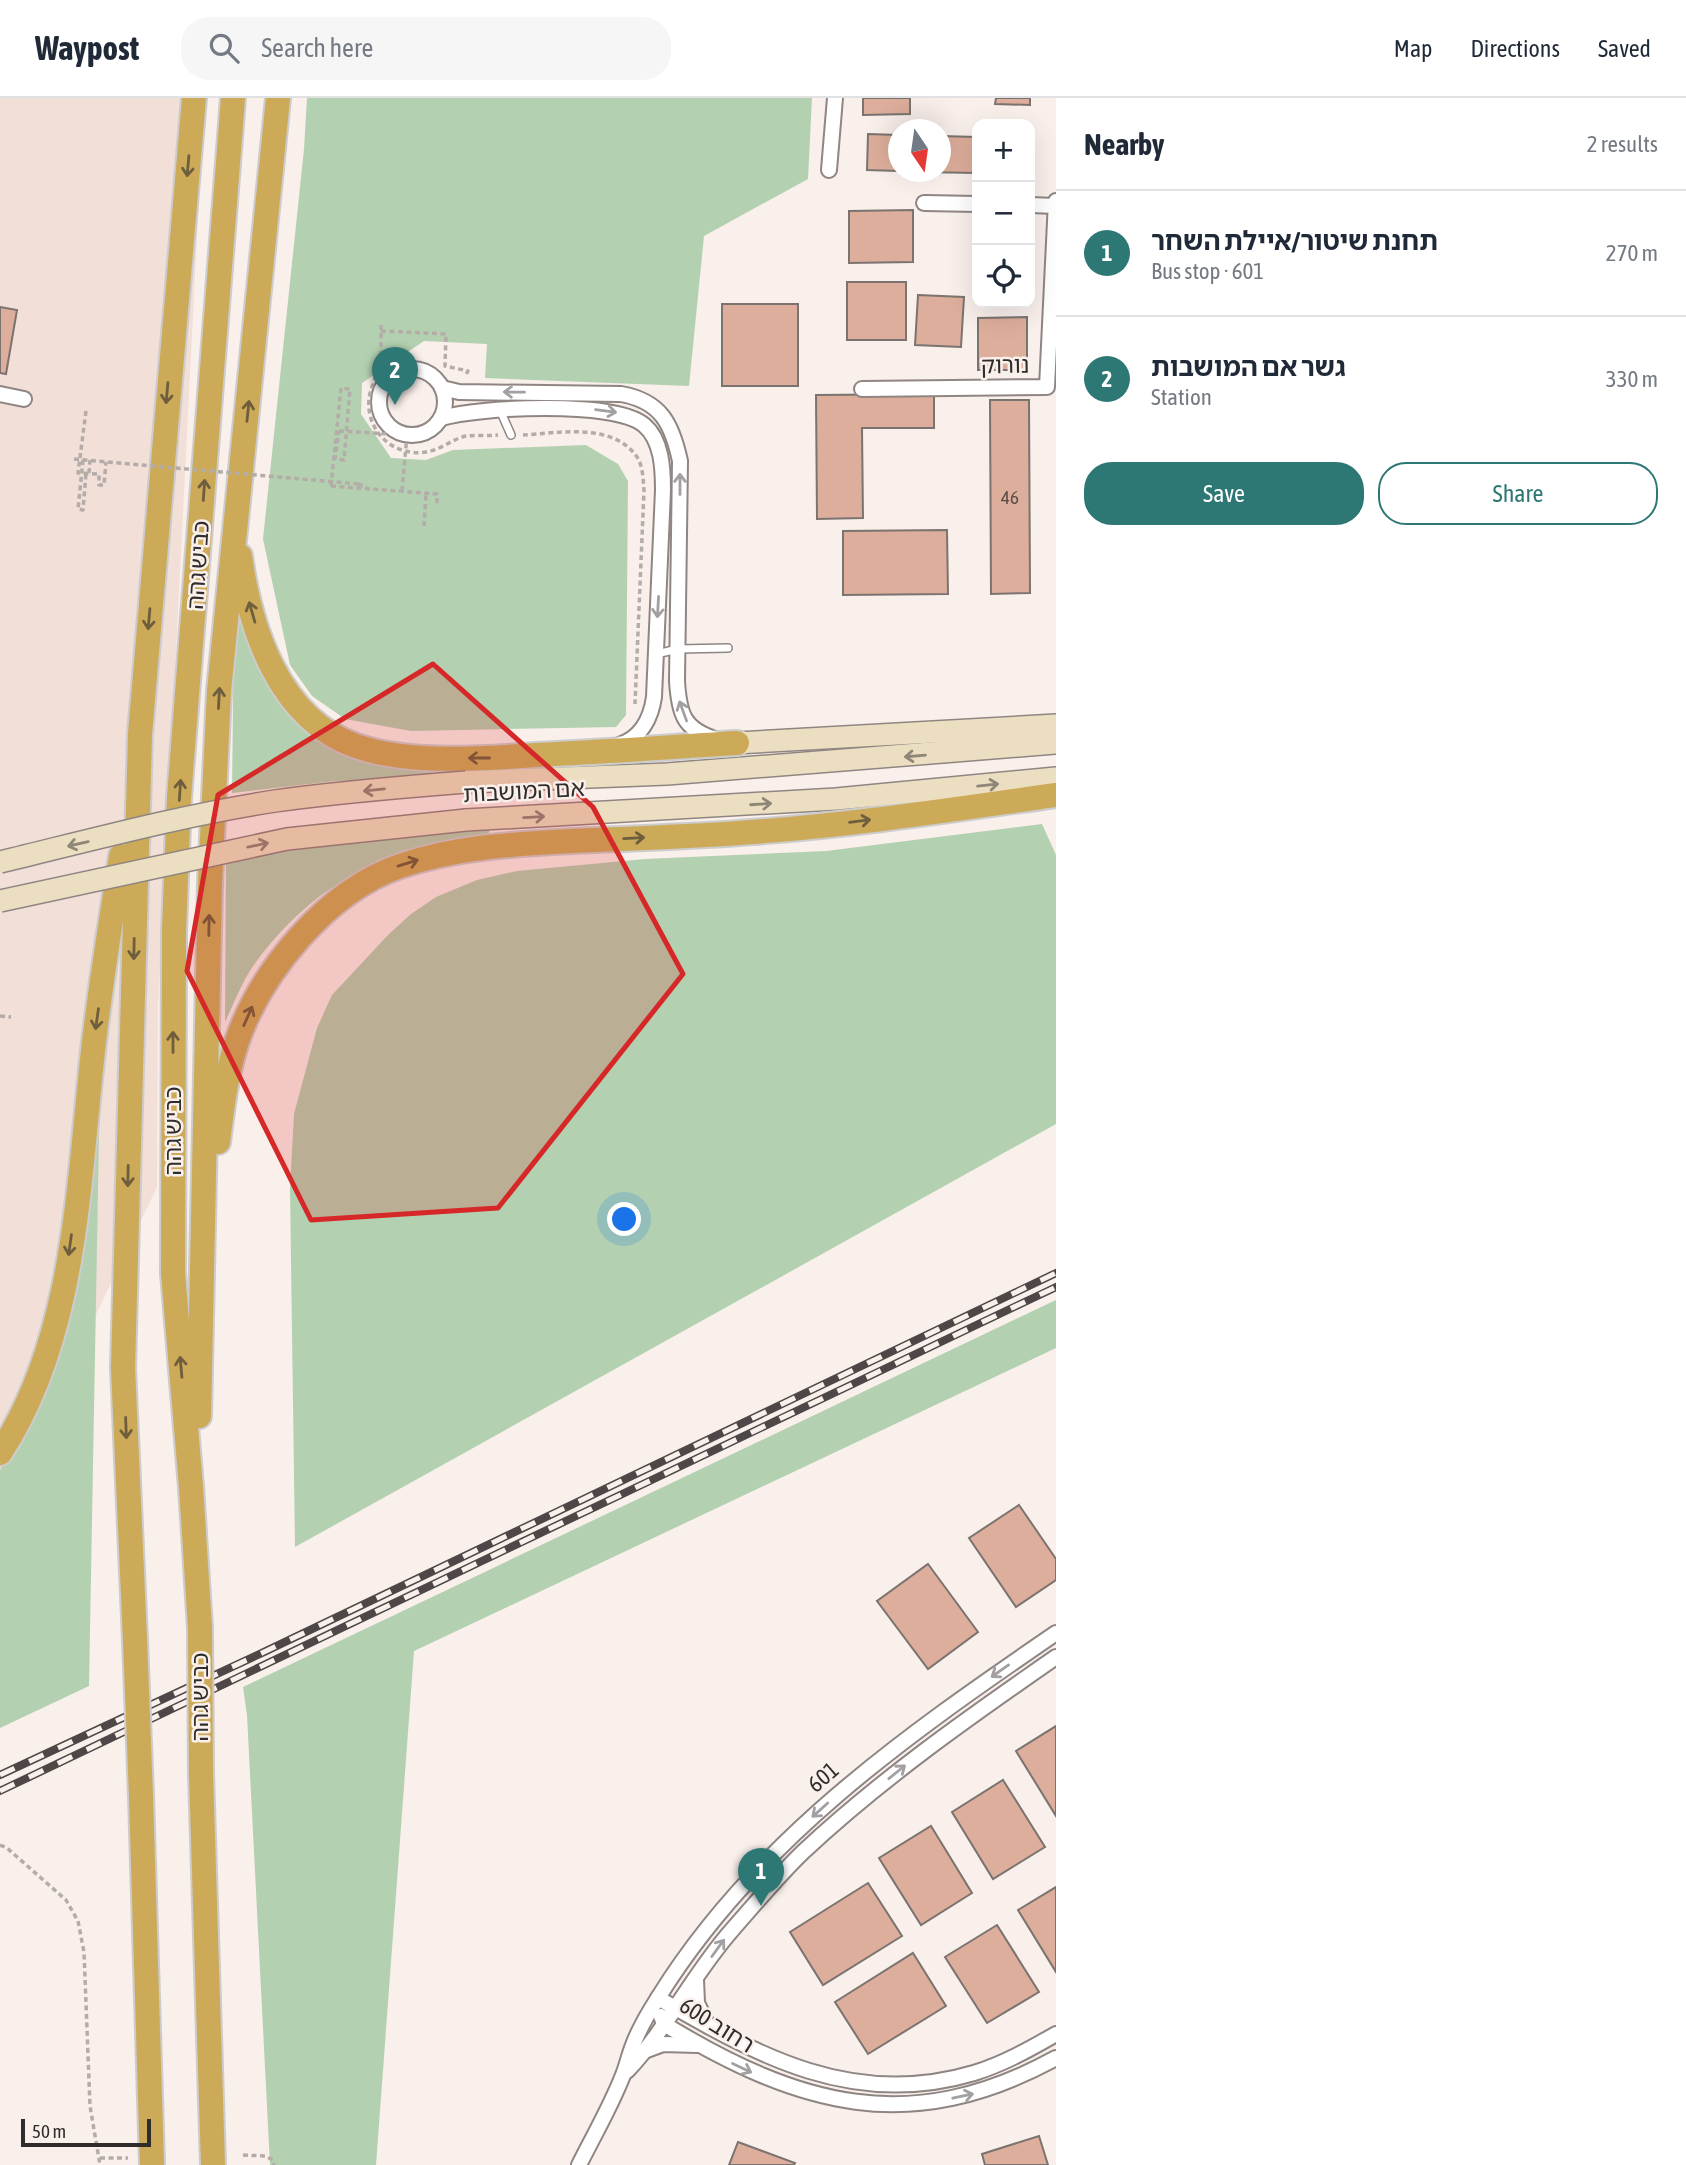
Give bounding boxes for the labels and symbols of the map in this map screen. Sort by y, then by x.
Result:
north arrow [888,119,951,182]
one-way arrow [181,154,194,177]
pin: 2 [372,347,418,405]
street label: נורוק [980,352,1030,378]
one-way arrow [160,381,173,403]
one-way arrow [503,385,526,399]
one-way arrow [241,400,254,423]
one-way arrow [595,405,617,418]
one-way arrow [673,473,687,496]
one-way arrow [198,479,211,502]
house number: 46 [1001,486,1019,508]
street label: כביש גהה [182,520,214,610]
one-way arrow [652,595,665,618]
one-way arrow [245,601,258,623]
one-way arrow [142,608,155,630]
one-way arrow [213,687,226,710]
one-way arrow [676,700,688,722]
one-way arrow [904,750,927,763]
one-way arrow [468,751,491,765]
street label: אם המושבות [462,775,586,807]
one-way arrow [976,778,999,791]
one-way arrow [174,779,187,802]
one-way arrow [363,784,385,797]
one-way arrow [749,797,772,810]
one-way arrow [522,810,545,823]
one-way arrow [848,814,871,827]
one-way arrow [622,831,644,844]
one-way arrow [67,838,90,851]
one-way arrow [246,838,269,851]
one-way arrow [397,856,419,869]
one-way arrow [202,914,216,937]
one-way arrow [127,937,141,960]
one-way arrow [242,1006,255,1027]
one-way arrow [90,1008,103,1030]
one-way arrow [166,1030,180,1053]
street label: כביש גהה [160,1086,186,1176]
one-way arrow [121,1165,135,1188]
your location [607,1202,641,1236]
one-way arrow [64,1233,77,1256]
one-way arrow [174,1356,187,1379]
one-way arrow [119,1417,132,1440]
street label: כביש גהה [187,1652,213,1742]
one-way arrow [991,1664,1010,1678]
street label: 601 [802,1757,844,1797]
one-way arrow [887,1764,905,1780]
one-way arrow [811,1802,829,1818]
pin: 1 [738,1848,784,1906]
one-way arrow [711,1939,725,1958]
street label: רחוב 600 [675,1992,759,2058]
one-way arrow [731,2061,752,2075]
one-way arrow [951,2089,974,2103]
scale bar [21,2116,150,2148]

